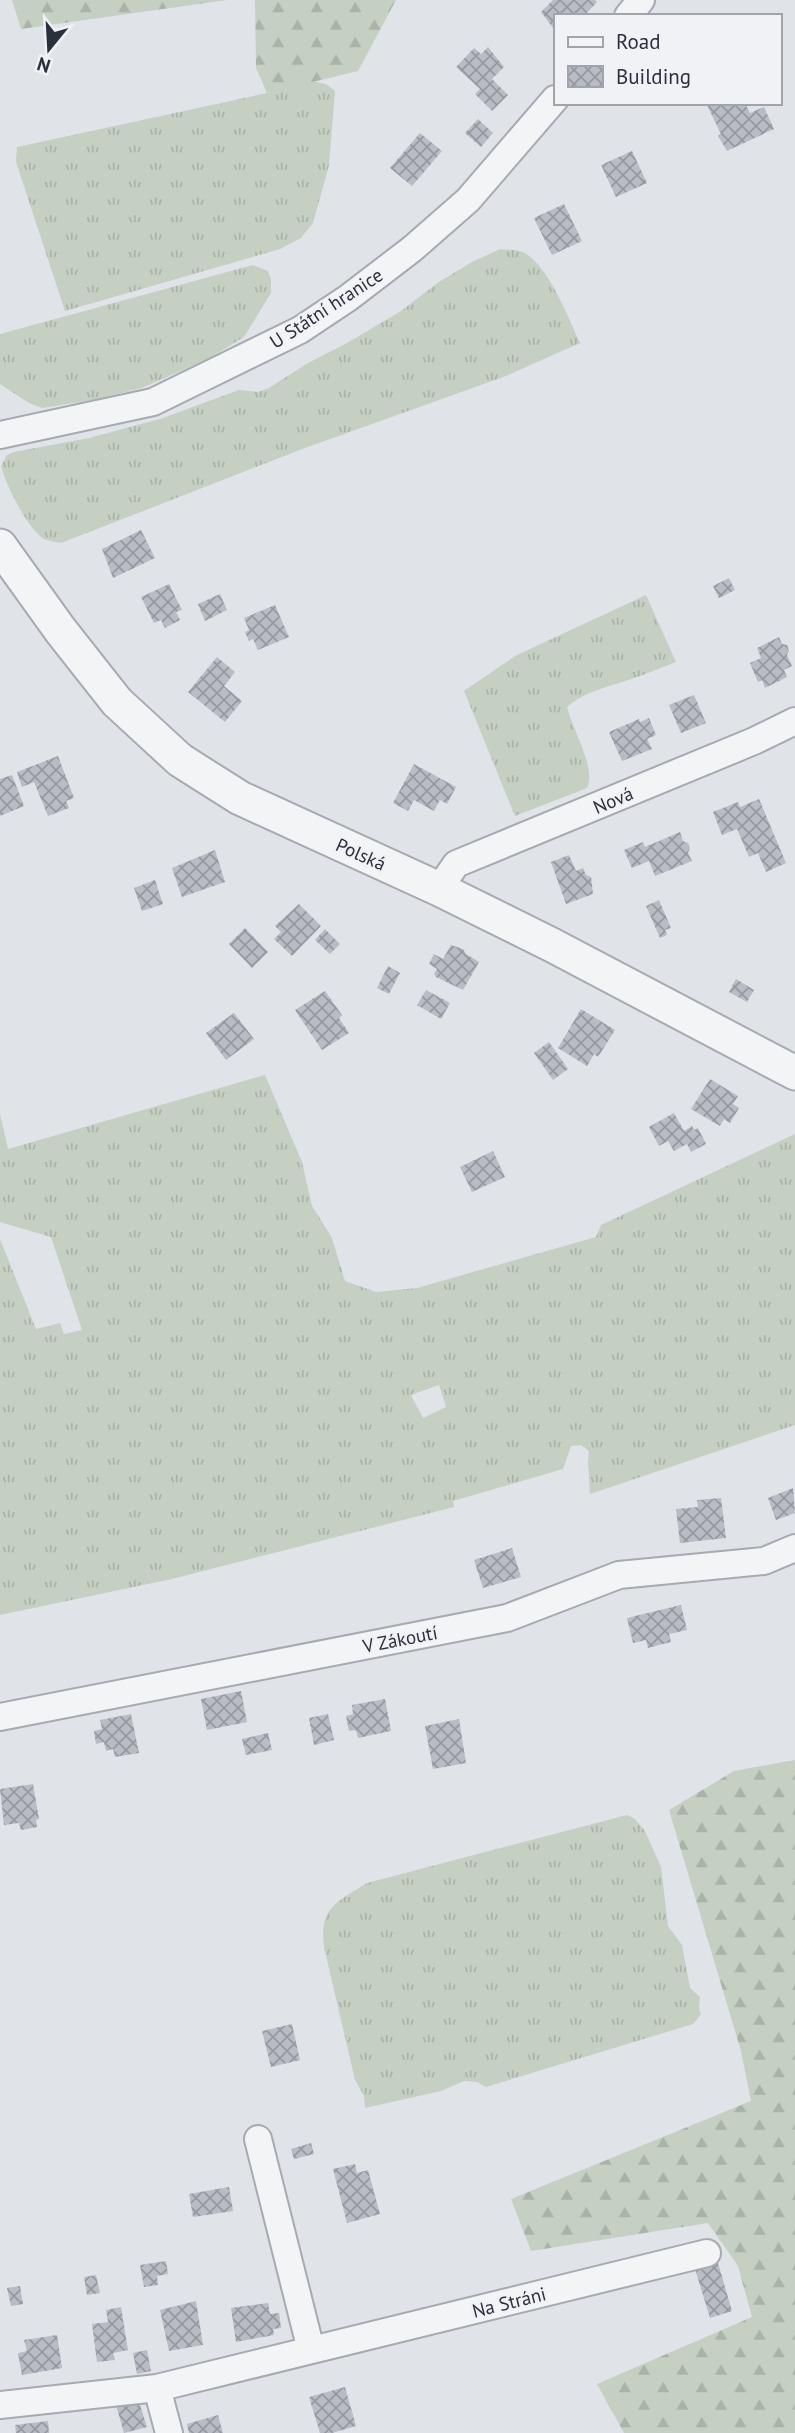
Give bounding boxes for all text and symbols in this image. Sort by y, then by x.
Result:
north arrow [14,14,84,84]
legend [554,14,781,105]
text: Road [616,28,660,55]
text: N [34,52,53,79]
text: Building [616,63,691,90]
street label: U Státní hranice [265,263,387,353]
street label: Nová [589,781,637,819]
street label: Polská [332,832,390,876]
street label: V Zákoutí [360,1620,439,1658]
street label: Na Stráni [470,2281,548,2323]

